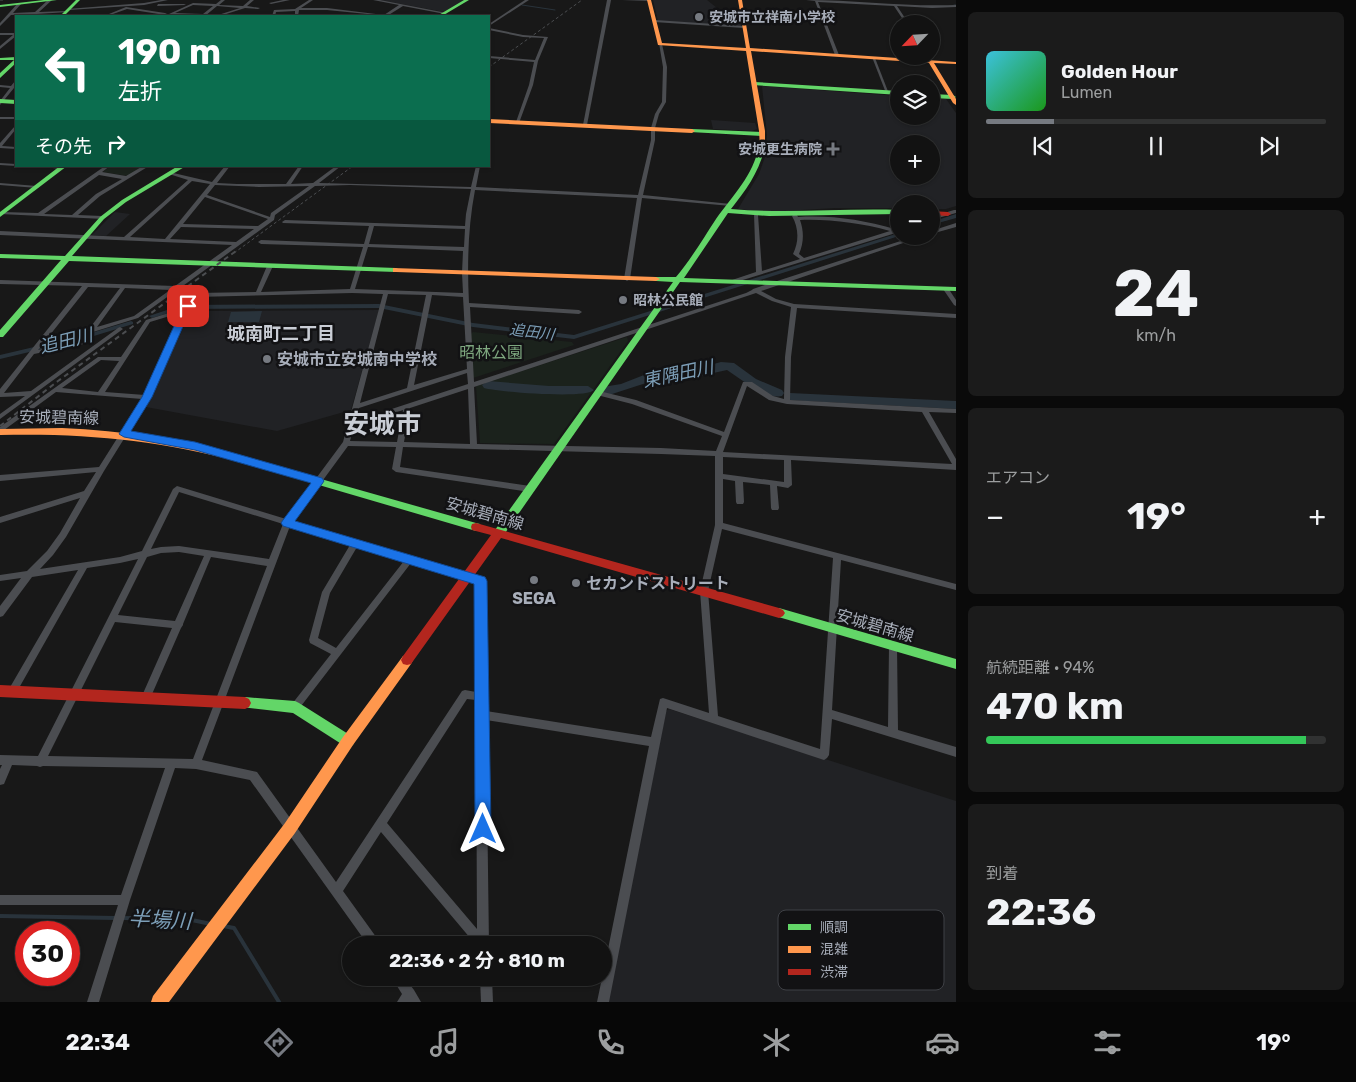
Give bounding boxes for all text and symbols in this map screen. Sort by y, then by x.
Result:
place label: 安城市立祥南小学校 [709,9,835,26]
marker: 安城市立祥南小学校 [693,11,705,23]
north arrow [890,15,940,65]
map controls [890,15,940,245]
text: 190 m [118,31,221,73]
icon: left [35,35,100,100]
text: Golden Hour [1061,60,1178,83]
button: layers [890,75,940,125]
text: 左折 [118,78,162,105]
text: Lumen [1061,83,1112,102]
icon: right [102,130,130,158]
icon: previous [1029,132,1057,160]
icon: pause [1142,132,1170,160]
icon: next [1255,132,1283,160]
text: その先 [35,135,92,158]
button: + [890,135,940,185]
place label: 安城更生病院 [738,141,822,158]
marker: 安城更生病院 [826,142,840,156]
button: − [890,195,940,245]
text: 24 [1113,255,1199,332]
pin [167,285,209,327]
icon: arrive [174,292,202,320]
place label: 昭林公民館 [633,292,703,309]
marker: 昭林公民館 [617,294,629,306]
water label: 追田川 [509,320,557,344]
water label: 追田川 [37,323,97,358]
district label: 城南町二丁目 [227,323,335,345]
text: km/h [1136,326,1176,345]
park label: 昭林公園 [459,343,523,362]
place label: 安城市立安城南中学校 [277,350,437,369]
marker: 安城市立安城南中学校 [261,353,273,365]
water label: 東隅田川 [640,355,717,392]
street label: 安城碧南線 [19,407,99,428]
district label: 安城市 [343,409,421,440]
text: エアコン [986,468,1050,487]
street label: 安城碧南線 [444,493,526,534]
text: 19° [1127,493,1186,539]
text: − [986,500,1004,533]
text: + [1309,500,1326,533]
marker: SEGA [528,574,540,586]
place label: セカンドストリート [586,574,730,593]
marker: セカンドストリート [570,577,582,589]
place label: SEGA [512,589,556,608]
street label: 安城碧南線 [834,605,916,646]
text: 航続距離 · 94% [986,658,1095,677]
text: 470 km [986,683,1124,729]
position arrow [456,802,508,854]
text: 到着 [986,864,1018,883]
text: 22:36 [986,889,1096,935]
water label: 半場川 [128,905,194,934]
legend [778,910,944,990]
text: 順調 [820,919,848,936]
speed limit sign: 30 [15,921,80,986]
text: 混雑 [820,941,848,958]
text: 22:36 · 2 分 · 810 m [389,949,565,972]
text: 渋滞 [820,964,848,981]
icon: directions [261,1025,296,1060]
icon: music [427,1025,462,1060]
icon: phone [593,1025,628,1060]
icon: climate [759,1025,794,1060]
icon: car [925,1025,960,1060]
icon: filters [1090,1025,1125,1060]
text: 22:34 [65,1029,130,1056]
text: 19° [1256,1029,1290,1056]

